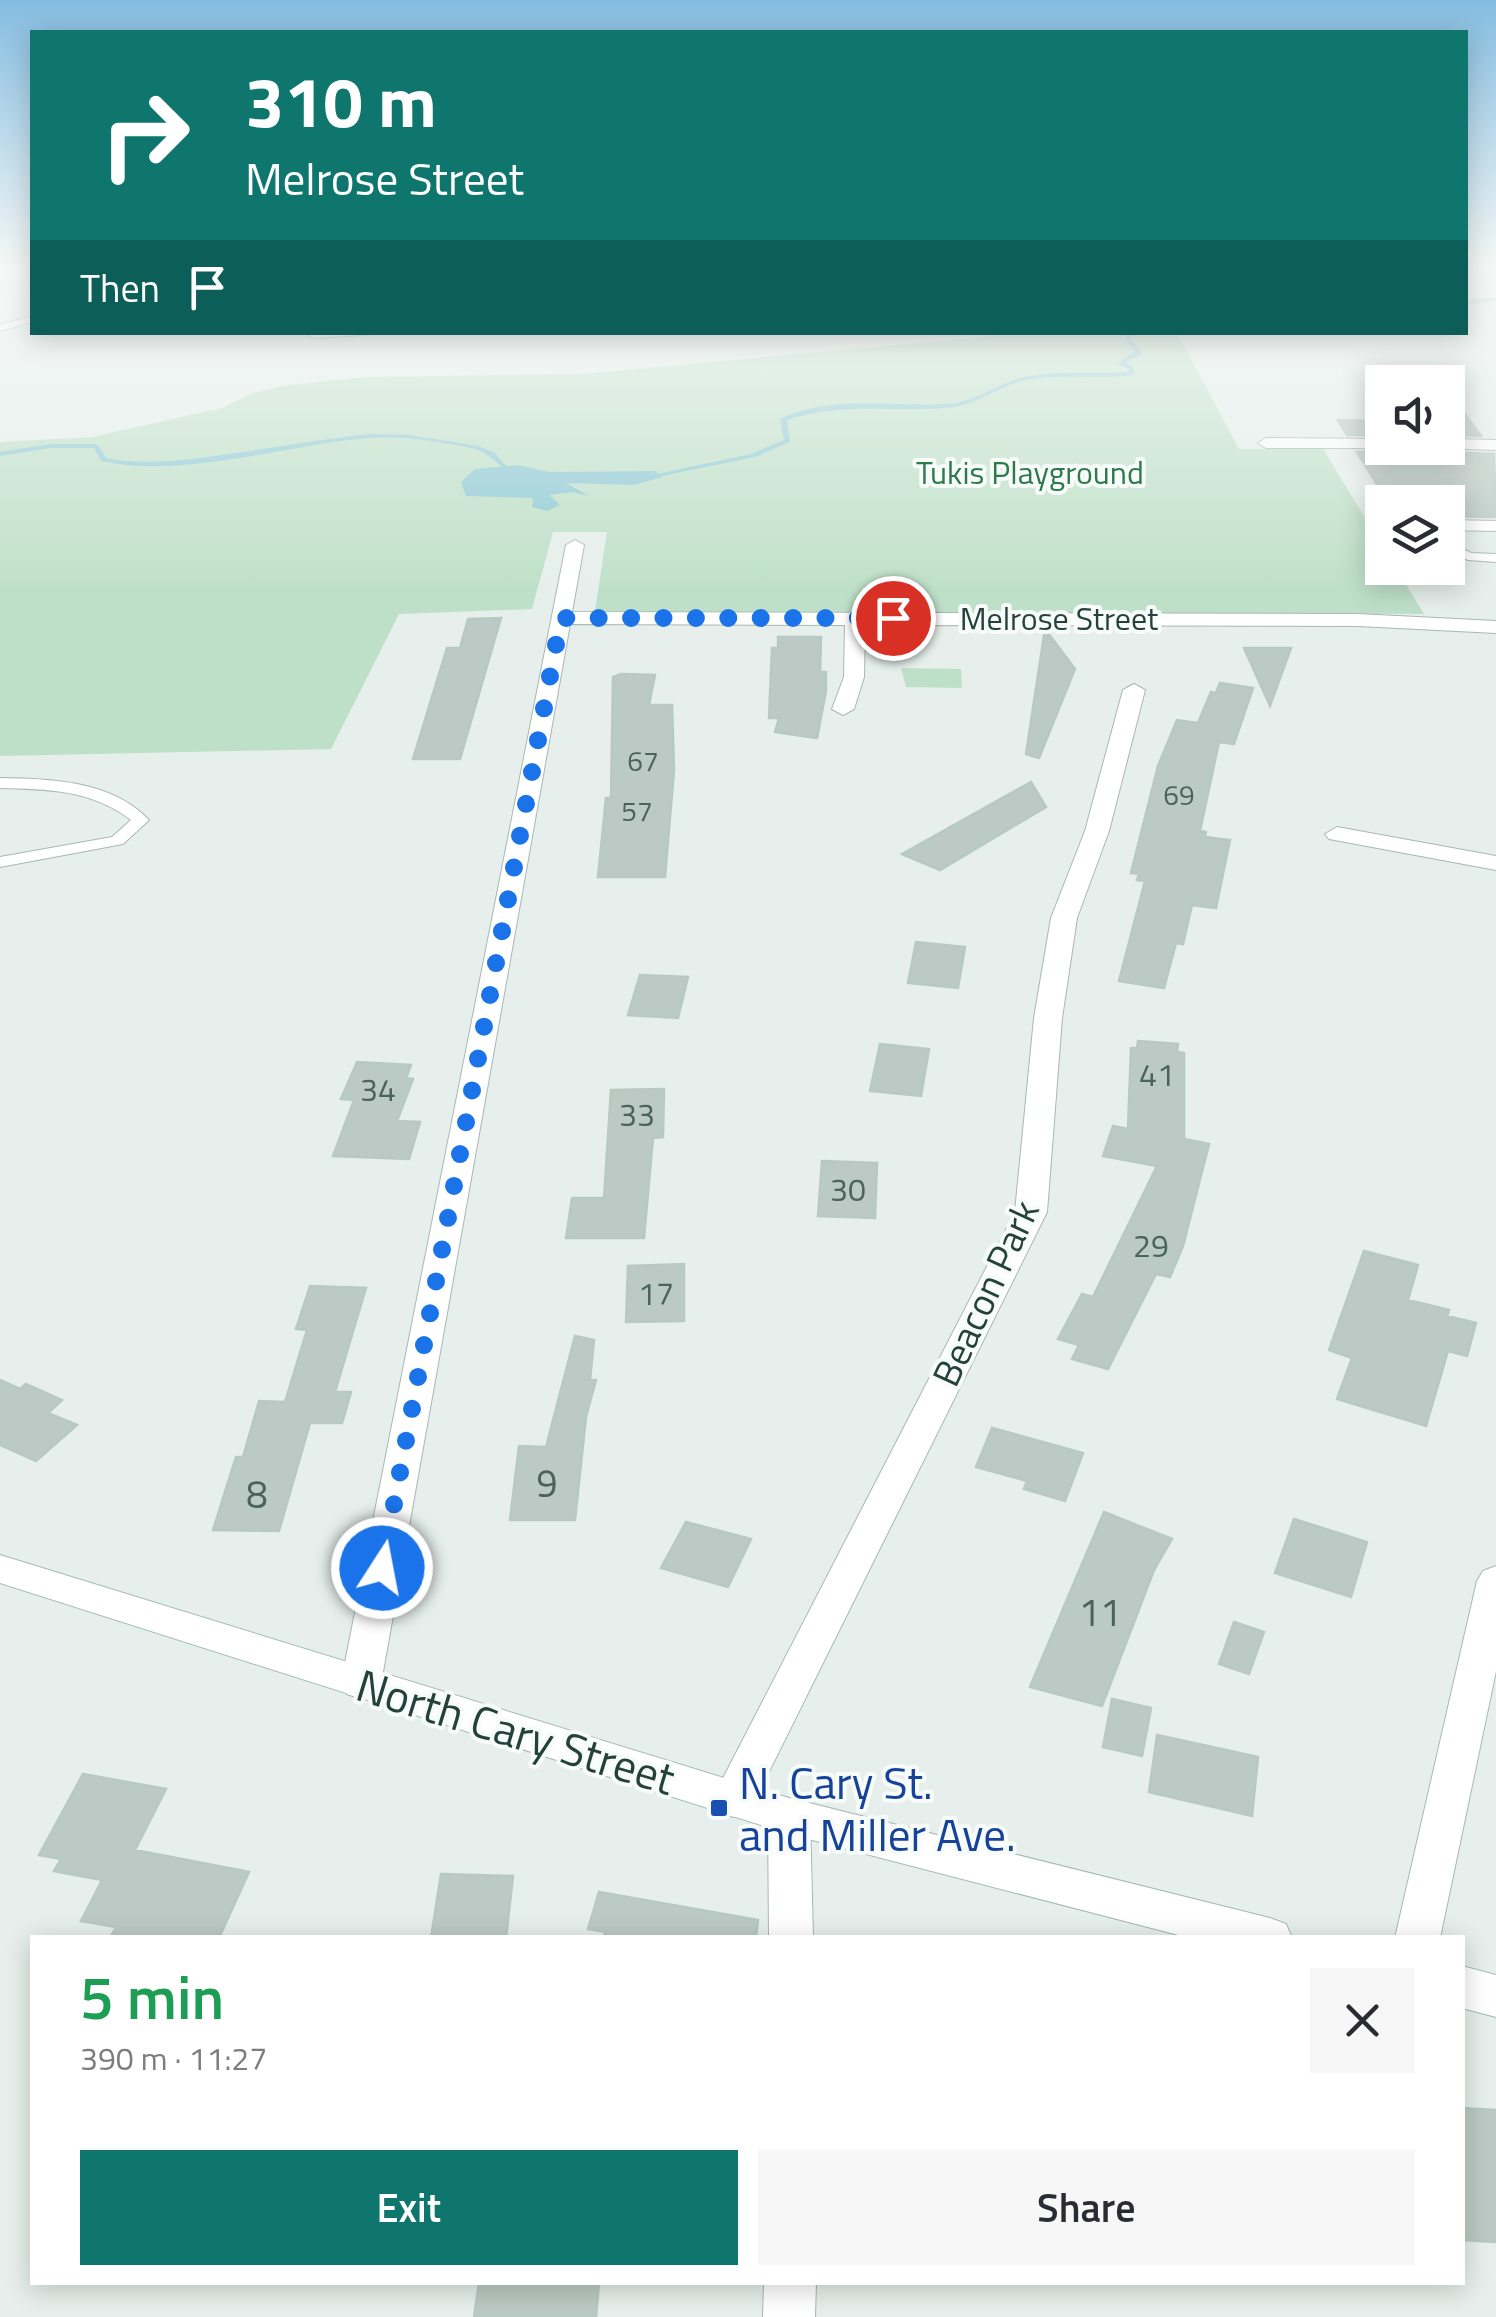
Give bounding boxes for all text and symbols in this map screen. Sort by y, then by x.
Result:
text: 310 m [245,48,437,154]
icon: right [80,70,210,200]
text: Melrose Street [245,144,524,212]
text: Then [80,259,160,317]
icon: arrive [180,260,235,315]
map controls [1365,365,1465,585]
button: sound [1365,365,1465,465]
park label: Tukis Playground [916,448,1144,496]
button: layers [1365,485,1465,585]
pin [851,576,936,661]
icon: arrive [866,591,921,646]
street label: Melrose Street [960,594,1158,642]
house number: 67 [627,739,659,782]
house number: 69 [1163,773,1195,816]
house number: 57 [621,789,653,832]
house number: 41 [1139,1050,1175,1098]
house number: 34 [360,1065,396,1113]
house number: 33 [619,1090,655,1138]
house number: 30 [830,1165,866,1213]
street label: Beacon Park [917,1190,1053,1396]
house number: 29 [1133,1221,1169,1269]
house number: 17 [638,1269,674,1317]
house number: 9 [536,1454,558,1512]
house number: 8 [246,1465,268,1523]
position arrow [330,1516,434,1620]
house number: 11 [1079,1583,1121,1641]
street label: North Cary Street [348,1650,684,1812]
place label: N. Cary St. and Miller Ave. [739,1748,1016,1868]
marker: N. Cary St. and Miller Ave. [708,1797,730,1819]
text: 5 min [80,1951,224,2042]
button: close [1310,1968,1415,2073]
text: 390 m · 11:27 [80,2034,267,2082]
button: Exit [80,2150,738,2265]
button: Share [758,2150,1415,2265]

